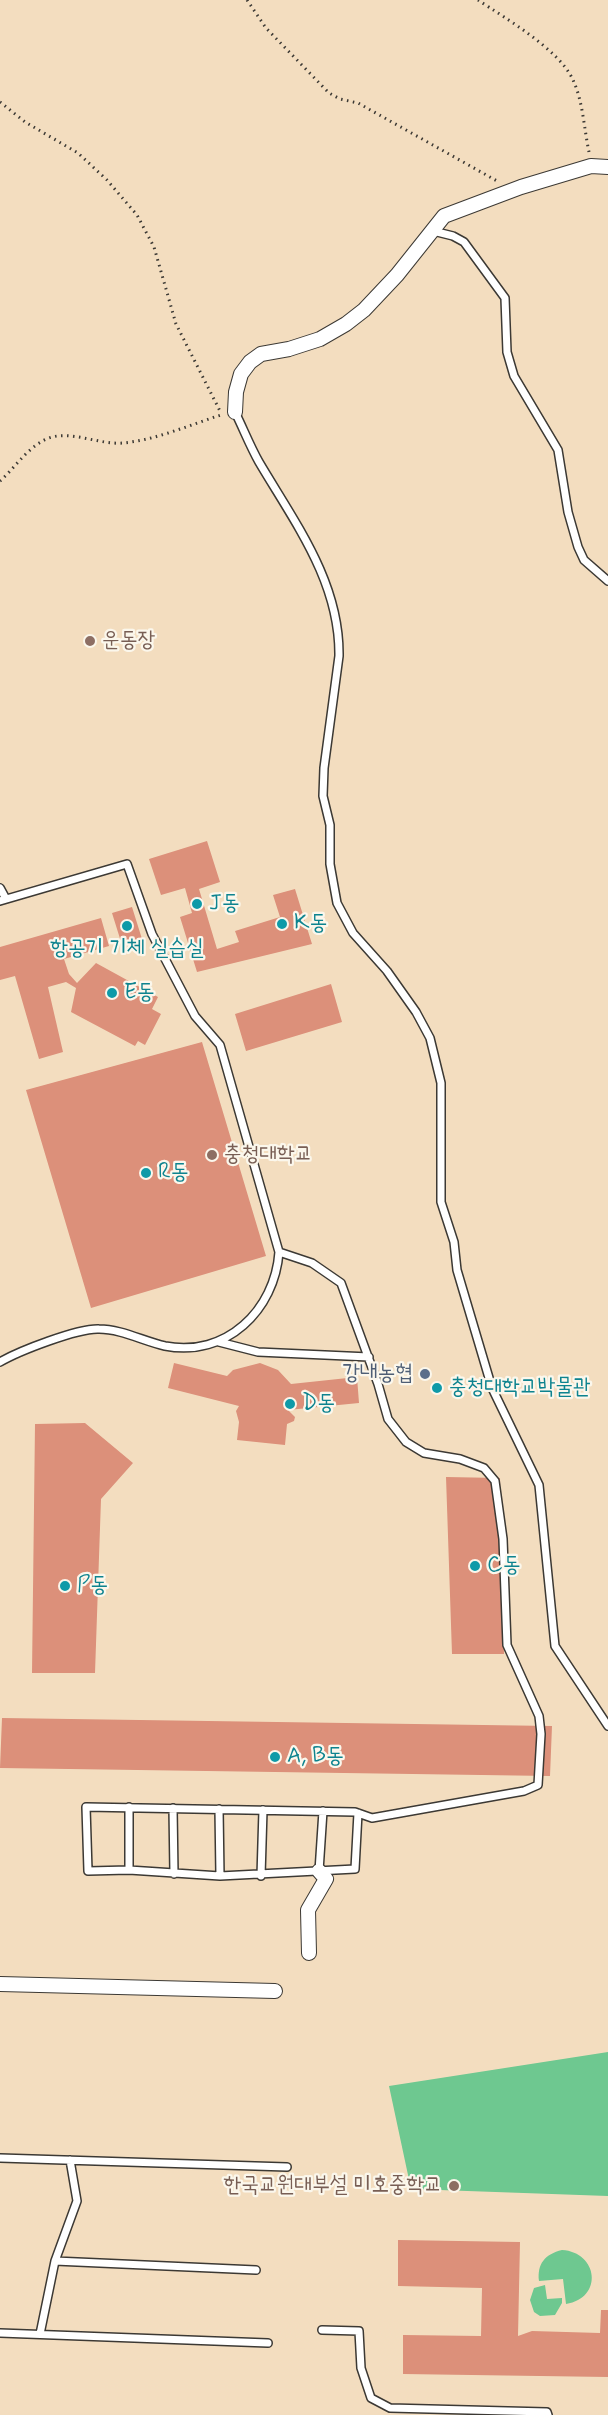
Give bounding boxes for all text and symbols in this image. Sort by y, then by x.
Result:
place label: 운동장 [102,628,155,654]
marker: 운동장 [83,634,97,648]
place label: J동 [209,891,239,917]
marker: J동 [190,897,204,911]
place label: K동 [294,911,327,937]
marker: K동 [275,917,289,931]
marker: 항공기 기체 실습실 [120,919,134,933]
place label: 항공기 기체 실습실 [50,936,204,962]
place label: E동 [124,980,155,1006]
marker: E동 [105,986,119,1000]
place label: 충청대학교 [224,1142,313,1168]
marker: 충청대학교 [205,1148,219,1162]
place label: R동 [158,1160,189,1186]
marker: R동 [139,1166,153,1180]
place label: 강내농협 [342,1361,413,1387]
marker: 강내농협 [418,1367,432,1381]
place label: 충청대학교박물관 [449,1375,591,1401]
marker: 충청대학교박물관 [430,1381,444,1395]
place label: D동 [302,1391,335,1417]
marker: D동 [283,1397,297,1411]
place label: C동 [487,1553,520,1579]
marker: C동 [468,1559,482,1573]
place label: P동 [77,1573,108,1599]
marker: P동 [58,1579,72,1593]
place label: A, B동 [287,1744,344,1770]
marker: A, B동 [268,1750,282,1764]
place label: 한국교원대부설 미호중학교 [224,2173,442,2199]
marker: 한국교원대부설 미호중학교 [447,2179,461,2193]

